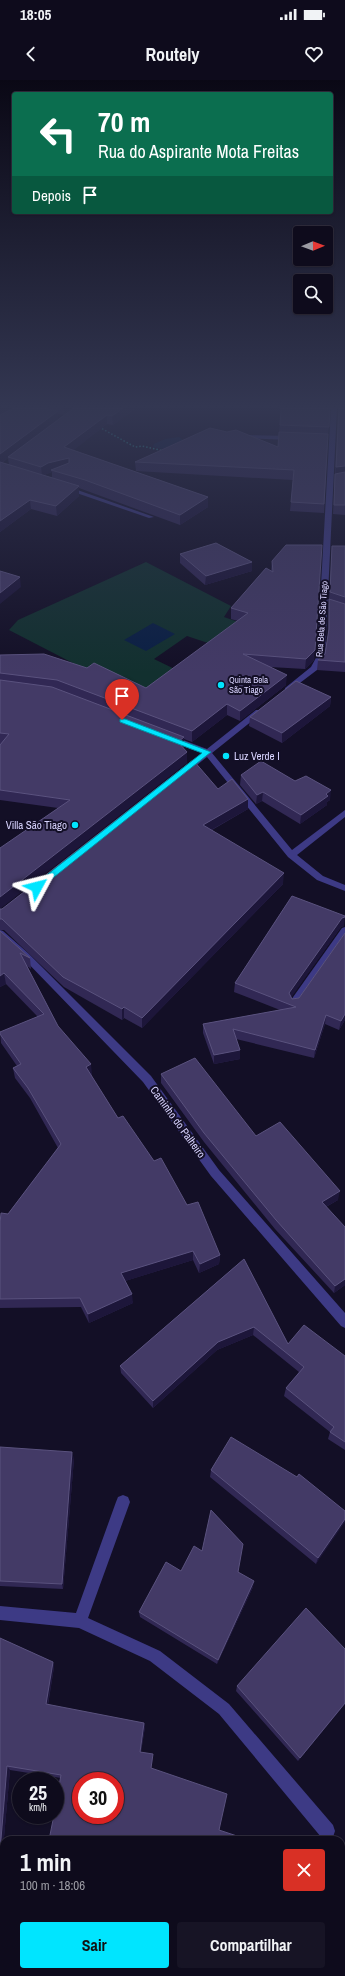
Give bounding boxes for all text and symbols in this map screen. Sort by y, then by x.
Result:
text: 18:05 [20,4,51,25]
text: Routely [145,42,200,67]
icon: back [20,43,42,65]
icon: heart [303,43,325,65]
text: 70 m [98,103,150,141]
icon: left [32,108,84,160]
text: Rua do Aspirante Mota Freitas [98,139,299,164]
icon: arrive [79,184,101,206]
text: Depois [32,185,71,206]
north arrow [293,226,333,266]
map controls [293,226,333,314]
button: search [293,274,333,314]
street label: Rua Bela de São Tiago [313,580,331,658]
place label: Quinta Bela São Tiago [229,674,268,696]
pin [105,679,139,720]
marker: Quinta Bela São Tiago [216,680,226,690]
icon: arrive [111,685,133,707]
place label: Luz Verde I [234,749,280,763]
marker: Luz Verde I [221,751,231,761]
place label: Villa São Tiago [6,818,67,832]
marker: Villa São Tiago [70,820,80,830]
position arrow [16,866,58,908]
street label: Caminho do Palheiro [147,1083,209,1161]
speed limit sign: 30 [72,1772,124,1824]
text: 25 [29,1779,47,1806]
text: km/h [29,1801,47,1814]
text: 1 min [20,1846,71,1878]
button: close [283,1849,325,1891]
text: 100 m · 18:06 [20,1877,85,1894]
button: Sair [20,1922,169,1968]
button: Compartilhar [177,1922,325,1968]

